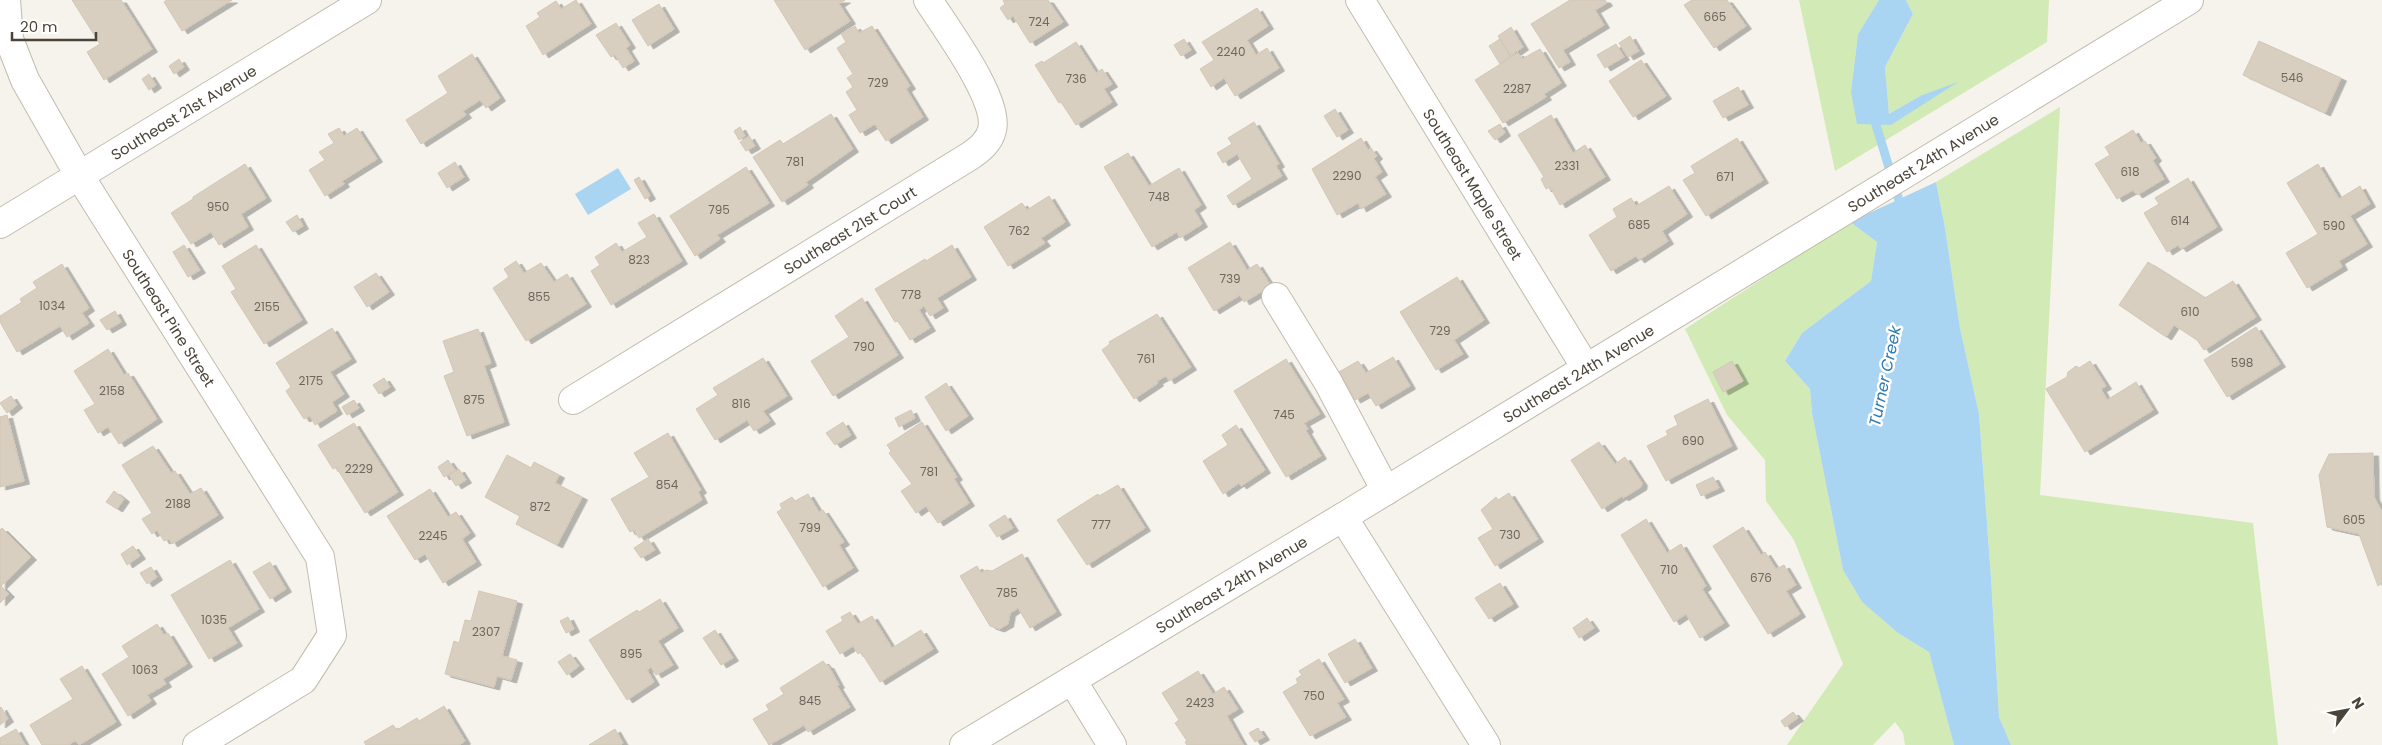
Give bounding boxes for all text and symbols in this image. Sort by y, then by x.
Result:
house number: 665 [1704,8,1726,25]
scale bar [12,10,96,42]
house number: 724 [1028,13,1050,30]
text: 20 m [20,16,58,37]
house number: 2240 [1217,43,1245,60]
street label: Southeast 21st Avenue [107,60,260,164]
house number: 546 [2281,69,2303,86]
house number: 736 [1065,70,1087,87]
house number: 729 [867,74,889,91]
house number: 2287 [1503,80,1531,97]
street label: Southeast Maple Street [1419,104,1528,264]
street label: Southeast 24th Avenue [1844,108,2002,217]
house number: 781 [786,153,804,170]
house number: 2331 [1555,157,1579,174]
house number: 618 [2120,163,2140,180]
house number: 2290 [1333,167,1361,184]
house number: 671 [1716,168,1734,185]
street label: Southeast 21st Court [779,181,920,279]
house number: 748 [1148,188,1170,205]
house number: 950 [207,198,229,215]
house number: 795 [708,201,730,218]
house number: 614 [2170,212,2190,229]
house number: 685 [1628,216,1650,233]
house number: 590 [2323,217,2345,234]
house number: 762 [1008,222,1030,239]
street label: Southeast Pine Street [118,245,220,391]
house number: 823 [628,251,650,268]
house number: 739 [1219,270,1241,287]
house number: 778 [901,286,921,303]
house number: 855 [528,288,550,305]
house number: 1034 [39,297,65,314]
house number: 2155 [254,298,280,315]
house number: 610 [2181,303,2200,320]
street label: Southeast 24th Avenue [1499,319,1658,427]
house number: 729 [1429,322,1451,339]
water label: Turner Creek [1863,323,1907,428]
house number: 790 [853,338,875,355]
house number: 761 [1137,350,1155,367]
house number: 598 [2231,354,2253,371]
house number: 2175 [299,372,323,389]
house number: 2158 [99,382,125,399]
house number: 875 [463,391,485,408]
house number: 816 [731,395,751,412]
house number: 745 [1273,406,1295,423]
house number: 690 [1682,432,1704,449]
house number: 2229 [345,460,373,477]
house number: 781 [920,463,938,480]
house number: 854 [656,476,679,493]
house number: 2188 [165,495,191,512]
house number: 872 [529,498,551,515]
house number: 605 [2343,511,2365,528]
house number: 777 [1091,516,1111,533]
house number: 799 [799,519,821,536]
house number: 730 [1499,526,1521,543]
house number: 2245 [419,527,447,544]
street label: Southeast 24th Avenue [1152,530,1311,638]
house number: 710 [1660,561,1678,578]
house number: 676 [1750,569,1772,586]
house number: 785 [996,584,1018,601]
house number: 1035 [201,611,227,628]
house number: 2307 [472,623,500,640]
house number: 895 [620,645,642,662]
house number: 1063 [132,661,158,678]
north arrow [2322,685,2372,735]
house number: 750 [1303,687,1325,704]
house number: 845 [799,692,821,709]
text: N [2347,693,2369,713]
house number: 2423 [1186,694,1214,711]

